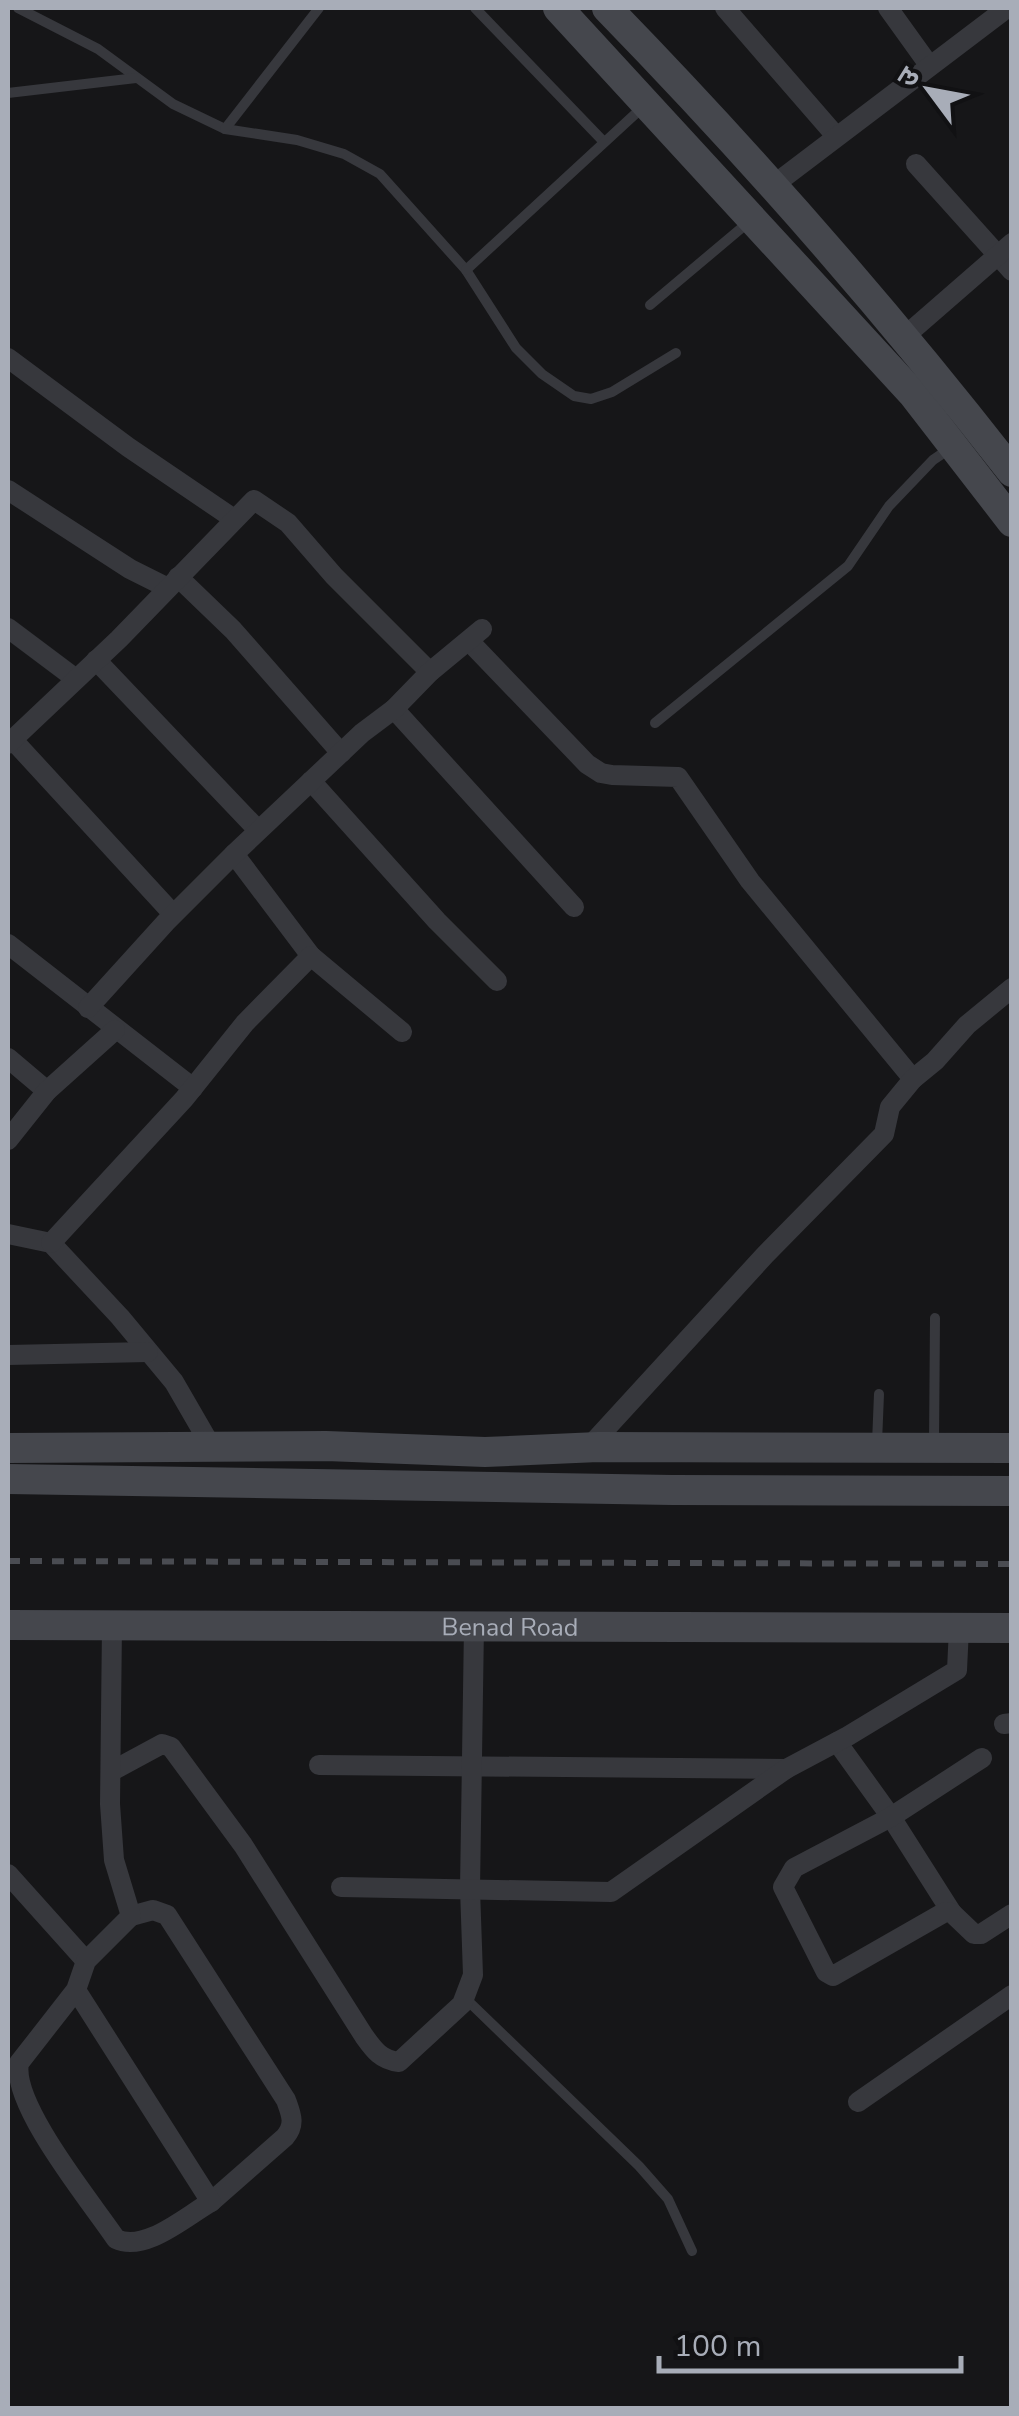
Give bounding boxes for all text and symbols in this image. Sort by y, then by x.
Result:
north arrow [879,40,979,140]
text: उ [888,60,929,94]
street label: Benad Road [441,1610,578,1645]
scale bar [659,2311,962,2373]
text: 100 m [674,2326,761,2367]

